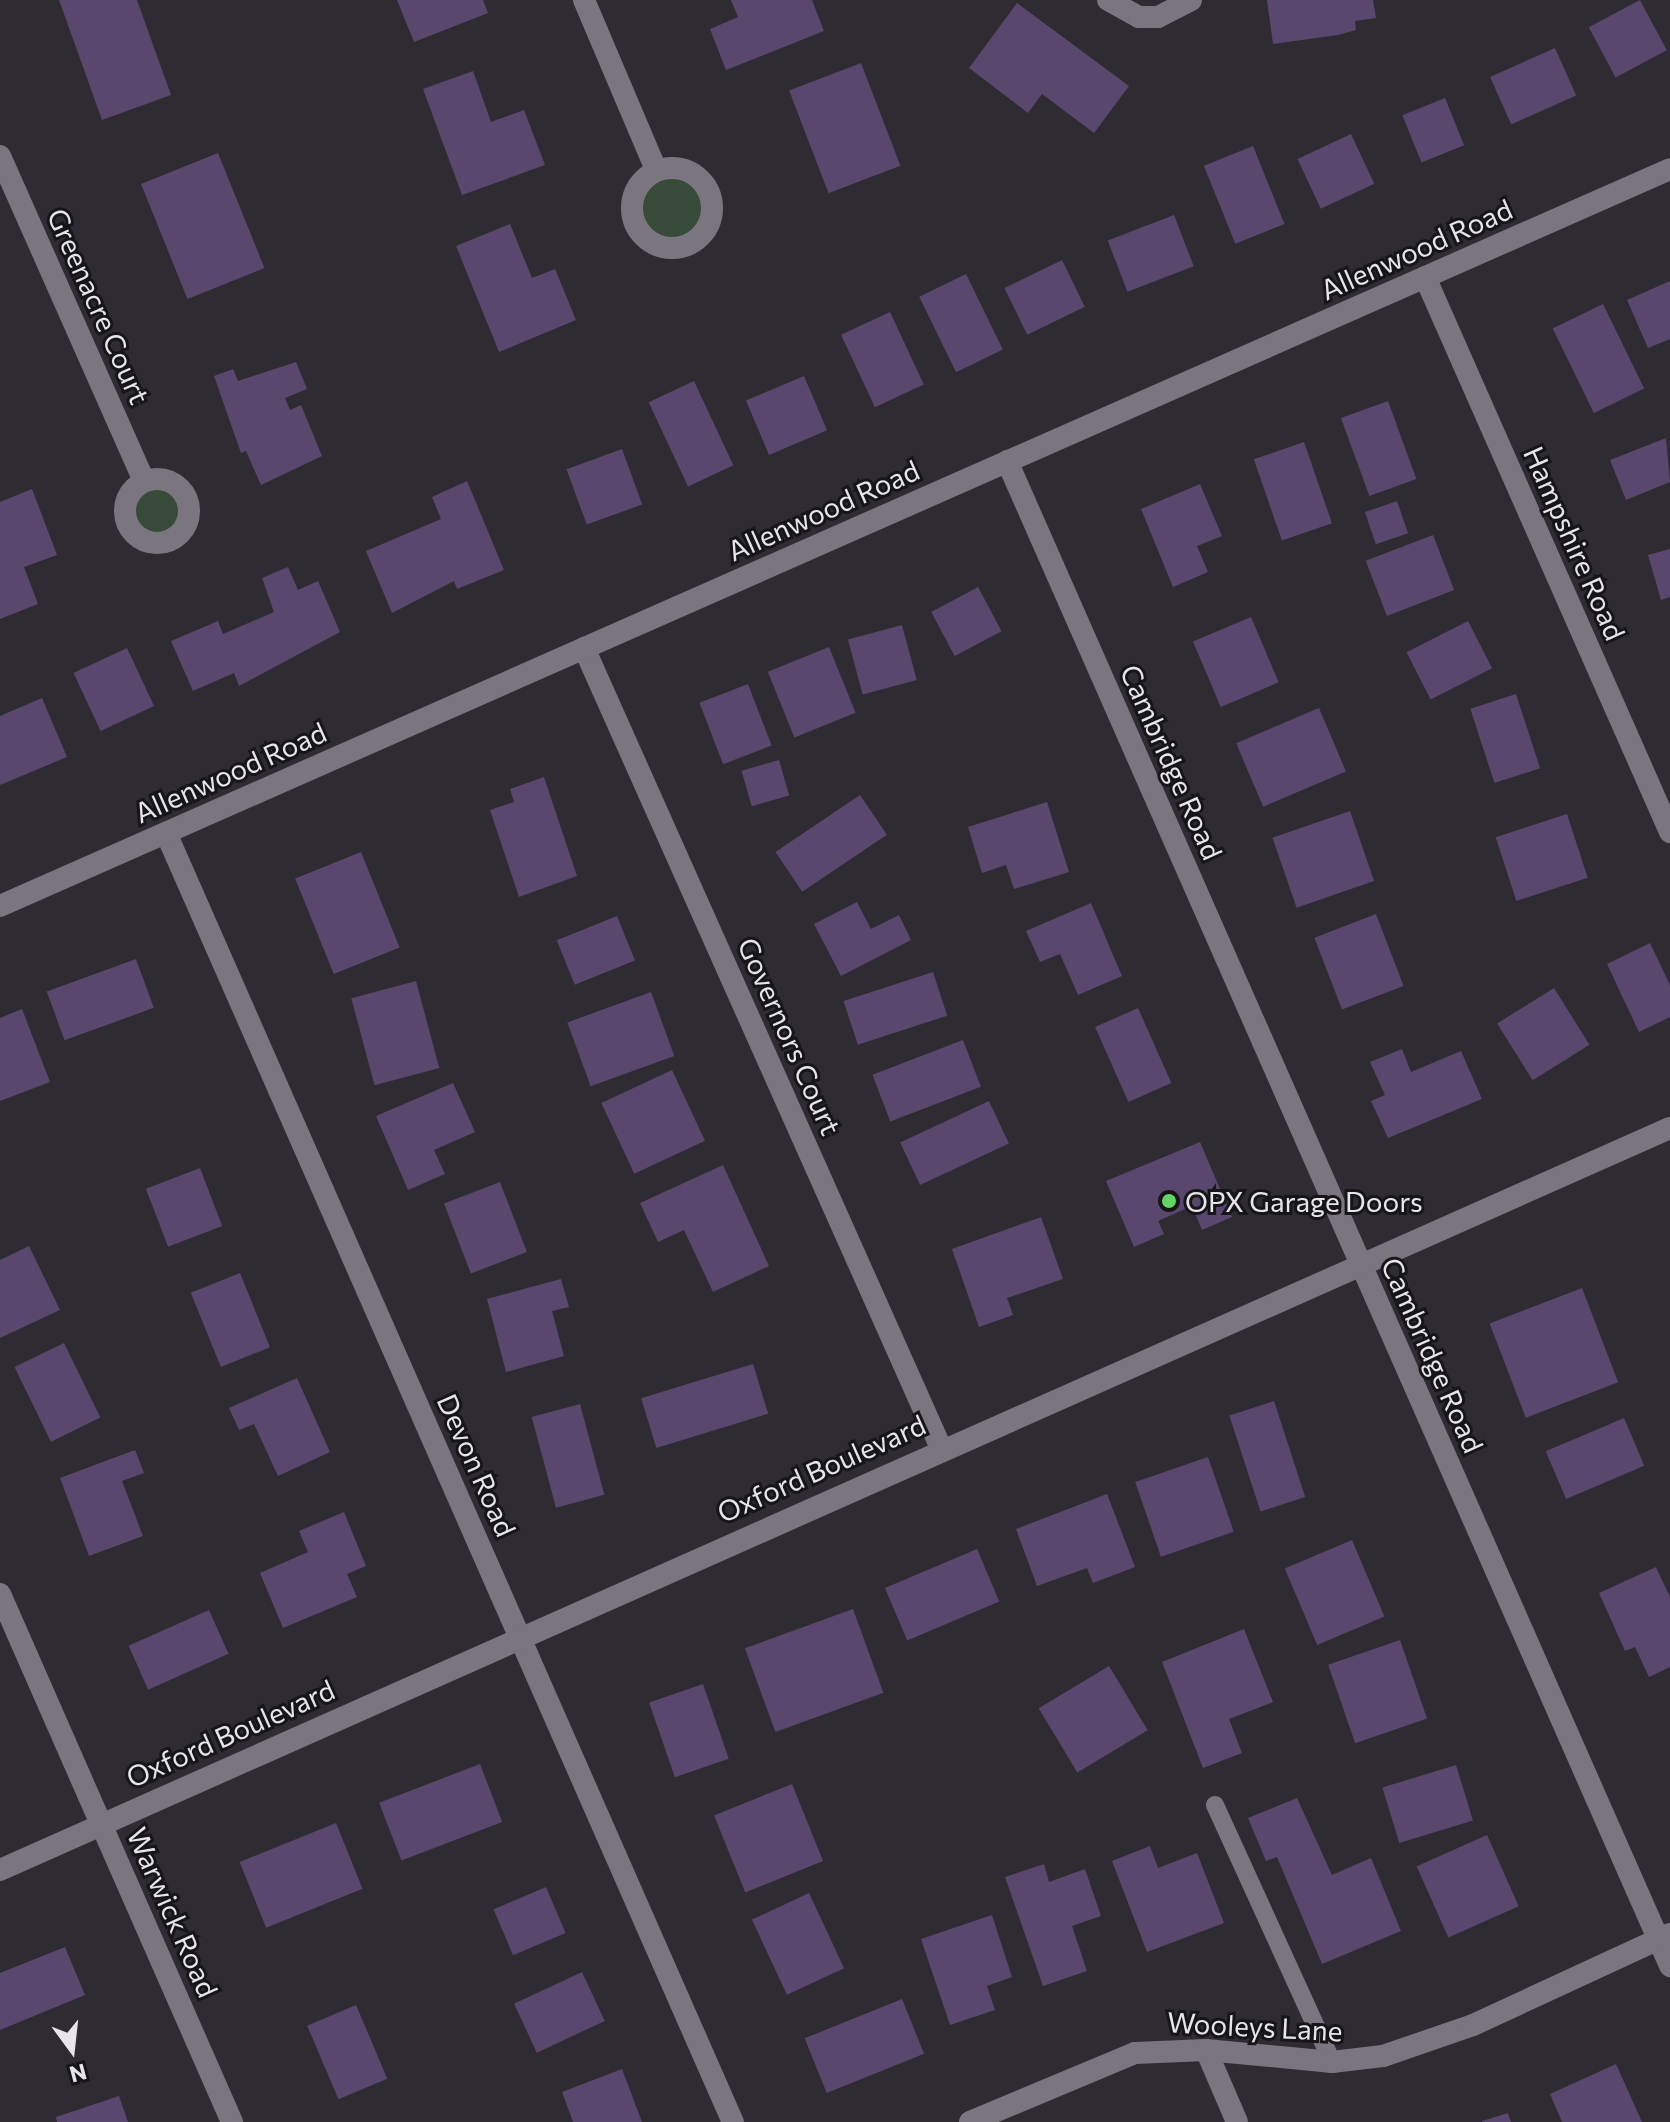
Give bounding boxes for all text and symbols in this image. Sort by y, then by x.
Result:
street label: Allenwood Road [1315,192,1517,306]
street label: Greenacre Court [41,203,157,409]
street label: Hampshire Road [1517,441,1633,645]
street label: Allenwood Road [722,453,924,567]
street label: Cambridge Road [1114,659,1230,865]
street label: Allenwood Road [129,715,331,829]
street label: Governors Court [731,932,849,1140]
place label: OPX Garage Doors [1185,1184,1423,1218]
marker: OPX Garage Doors [1160,1192,1178,1210]
street label: Cambridge Road [1375,1252,1491,1458]
street label: Devon Road [431,1389,523,1541]
street label: Oxford Boulevard [712,1407,930,1529]
street label: Oxford Boulevard [121,1672,339,1794]
street label: Warwick Road [121,1822,225,2002]
street label: Wooleys Lane [1166,2005,1344,2047]
north arrow [32,2010,112,2090]
text: N [67,2058,90,2089]

